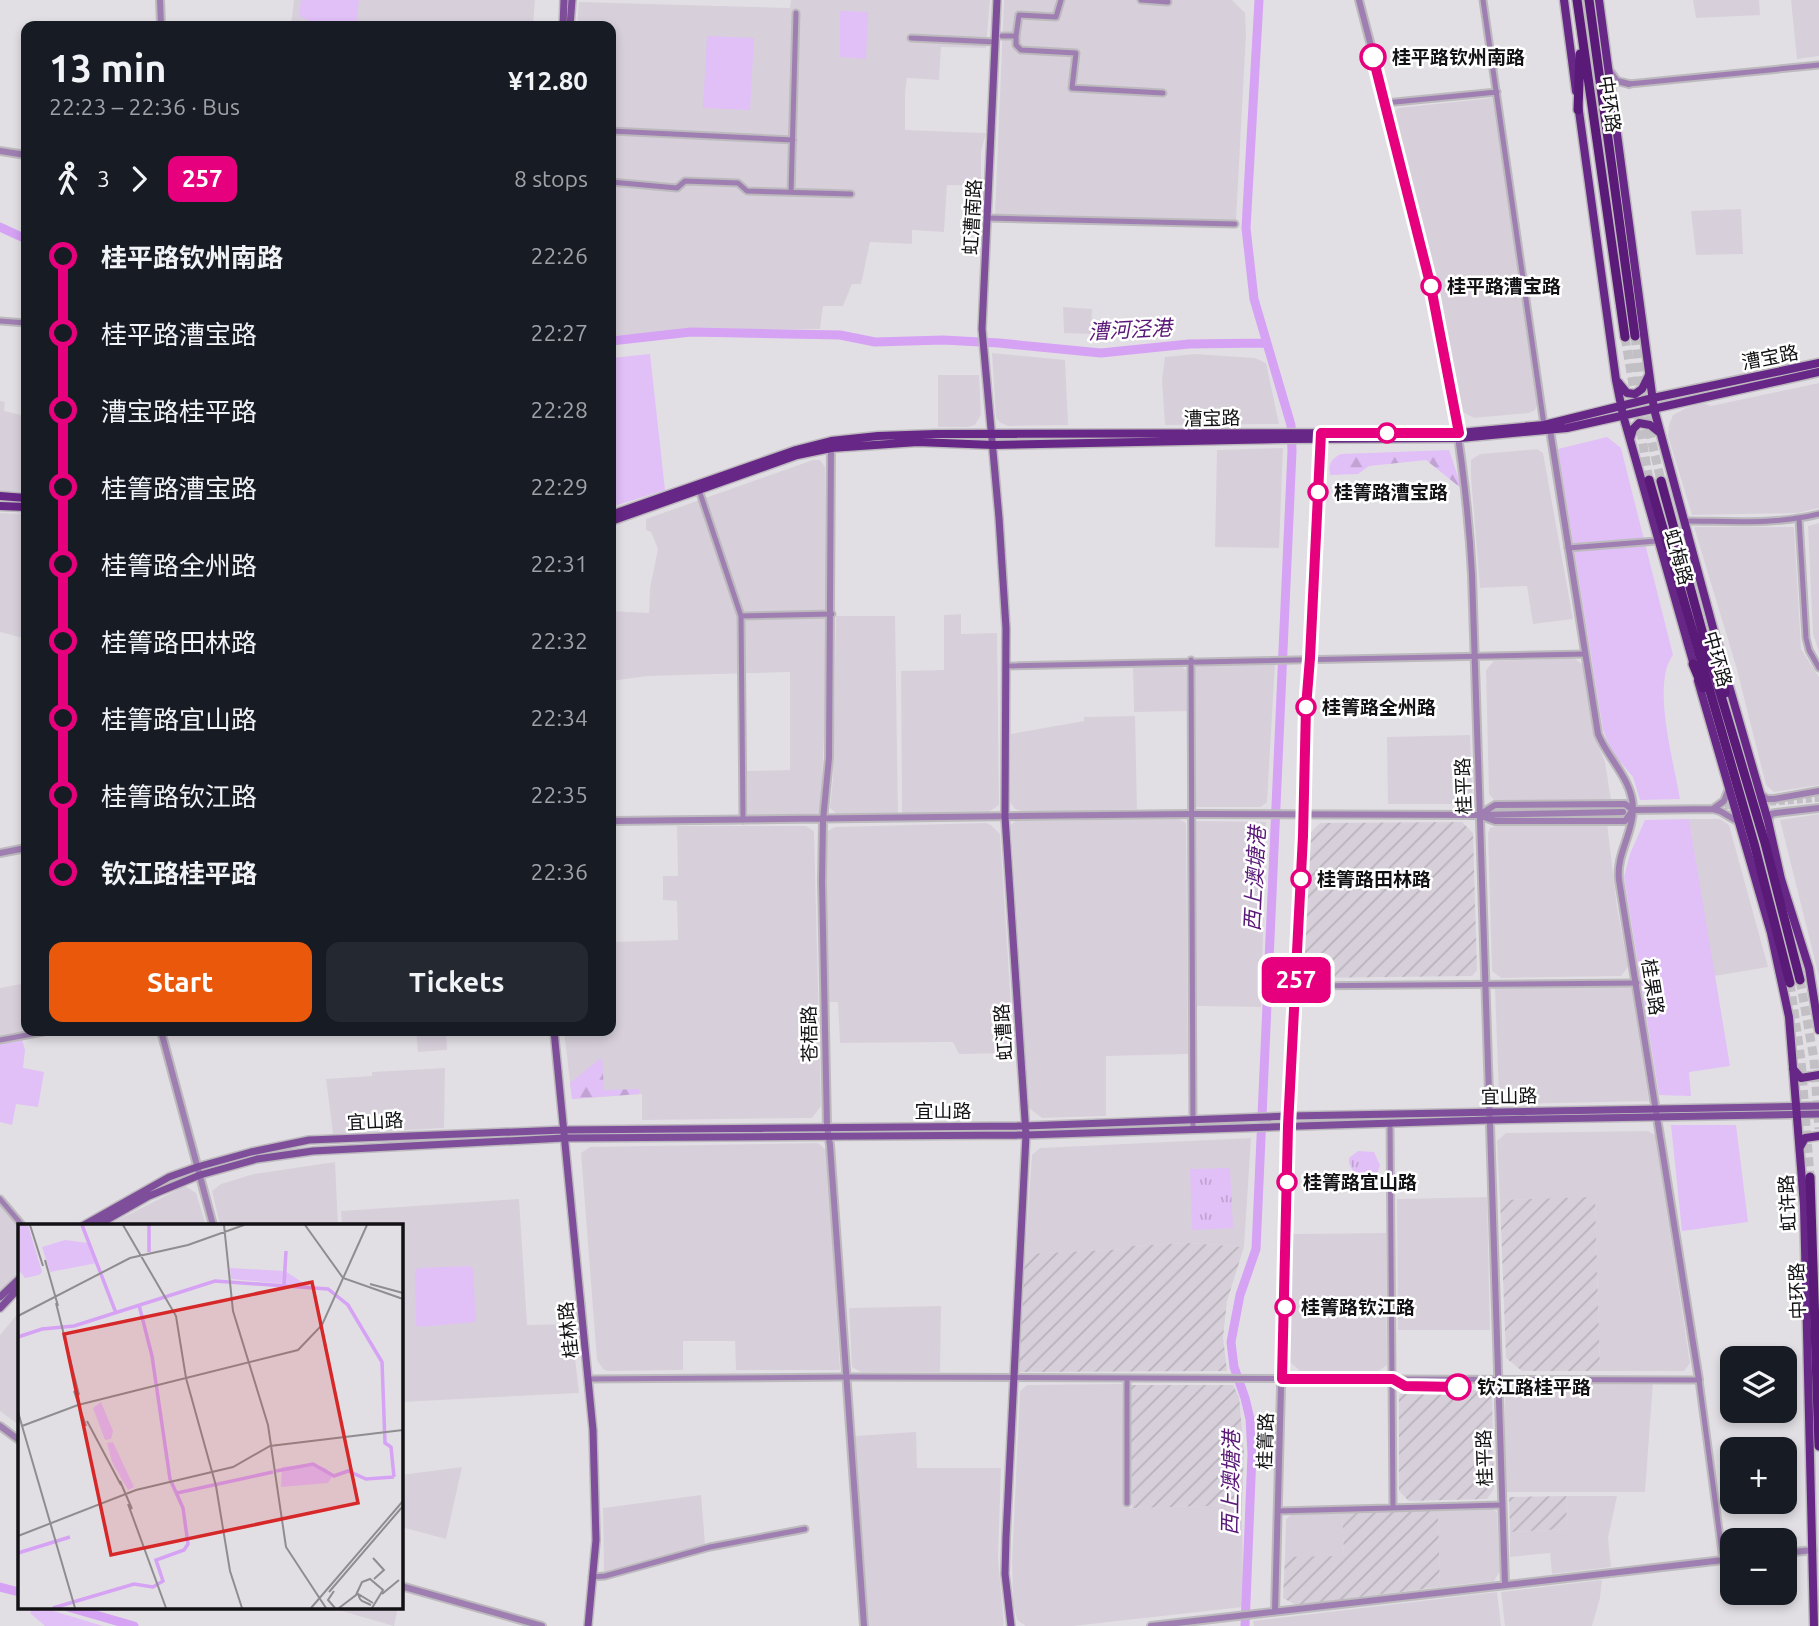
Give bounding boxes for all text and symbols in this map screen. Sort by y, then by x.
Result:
marker: 桂平路钦州南路 [1360,44,1386,70]
place label: 桂平路钦州南路 [1392,46,1525,68]
text: 13 min [49,47,166,89]
text: ¥12.80 [508,66,588,95]
street label: 中环路 [1595,74,1625,134]
text: 22:23 – 22:36 · Bus [49,94,240,119]
icon: walk [49,160,87,198]
icon: forward [120,160,158,198]
text: 257 [182,165,223,192]
text: 3 [97,166,110,191]
text: 8 stops [514,166,588,191]
street label: 虹漕南路 [959,178,985,256]
text: 桂平路钦州南路 [101,243,283,272]
text: 22:26 [530,243,588,268]
place label: 桂平路漕宝路 [1447,275,1561,297]
marker: 桂平路漕宝路 [1421,276,1441,296]
water label: 漕河泾港 [1087,315,1176,343]
text: 桂平路漕宝路 [101,320,257,349]
text: 22:27 [530,320,588,345]
street label: 漕宝路 [1740,341,1800,373]
text: 漕宝路桂平路 [101,397,257,426]
text: 22:28 [530,397,588,422]
street label: 漕宝路 [1183,407,1241,429]
unlabelled marker [1377,423,1397,443]
text: 桂箐路漕宝路 [101,474,257,503]
text: 22:29 [530,474,588,499]
place label: 桂箐路漕宝路 [1334,481,1448,503]
marker: 桂箐路漕宝路 [1308,482,1328,502]
street label: 虹梅路 [1661,527,1697,587]
text: 桂箐路全州路 [101,551,257,580]
text: 22:31 [530,551,588,576]
text: 桂箐路田林路 [101,628,257,657]
text: 22:32 [530,628,588,653]
street label: 中环路 [1700,629,1736,689]
place label: 桂箐路全州路 [1322,696,1436,718]
marker: 桂箐路全州路 [1296,697,1316,717]
text: 桂箐路宜山路 [101,705,257,734]
text: 22:34 [530,705,588,730]
street label: 桂平路 [1451,757,1475,815]
text: 桂箐路钦江路 [101,782,257,811]
text: 22:35 [530,782,588,807]
water label: 西上澳塘港 [1239,823,1269,932]
text: 钦江路桂平路 [101,859,257,888]
text: 22:36 [530,859,588,884]
place label: 桂箐路田林路 [1317,868,1431,890]
marker: 桂箐路田林路 [1291,869,1311,889]
button: Start [49,942,312,1022]
button: Tickets [326,942,588,1022]
line badge: 257 [1256,957,1336,1003]
street label: 桂果路 [1638,957,1668,1017]
text: 257 [1276,966,1316,993]
street label: 虹漕路 [990,1003,1016,1061]
street label: 苍梧路 [798,1005,820,1063]
street label: 宜山路 [1480,1085,1538,1107]
street label: 宜山路 [914,1100,972,1122]
street label: 宜山路 [346,1109,404,1133]
place label: 桂箐路宜山路 [1303,1171,1417,1193]
marker: 桂箐路宜山路 [1277,1172,1297,1192]
street label: 虹许路 [1775,1174,1799,1232]
inset map [18,1224,402,1608]
street label: 中环路 [1785,1262,1809,1320]
place label: 桂箐路钦江路 [1301,1296,1415,1318]
marker: 桂箐路钦江路 [1275,1297,1295,1317]
street label: 桂林路 [554,1300,582,1360]
map controls [1720,1346,1797,1605]
button: layers [1720,1346,1797,1423]
marker: 钦江路桂平路 [1445,1374,1471,1400]
place label: 钦江路桂平路 [1477,1376,1591,1398]
street label: 桂箐路 [1253,1412,1277,1470]
water label: 西上澳塘港 [1217,1427,1243,1536]
street label: 桂平路 [1472,1429,1496,1487]
button: + [1720,1437,1797,1514]
button: − [1720,1528,1797,1605]

